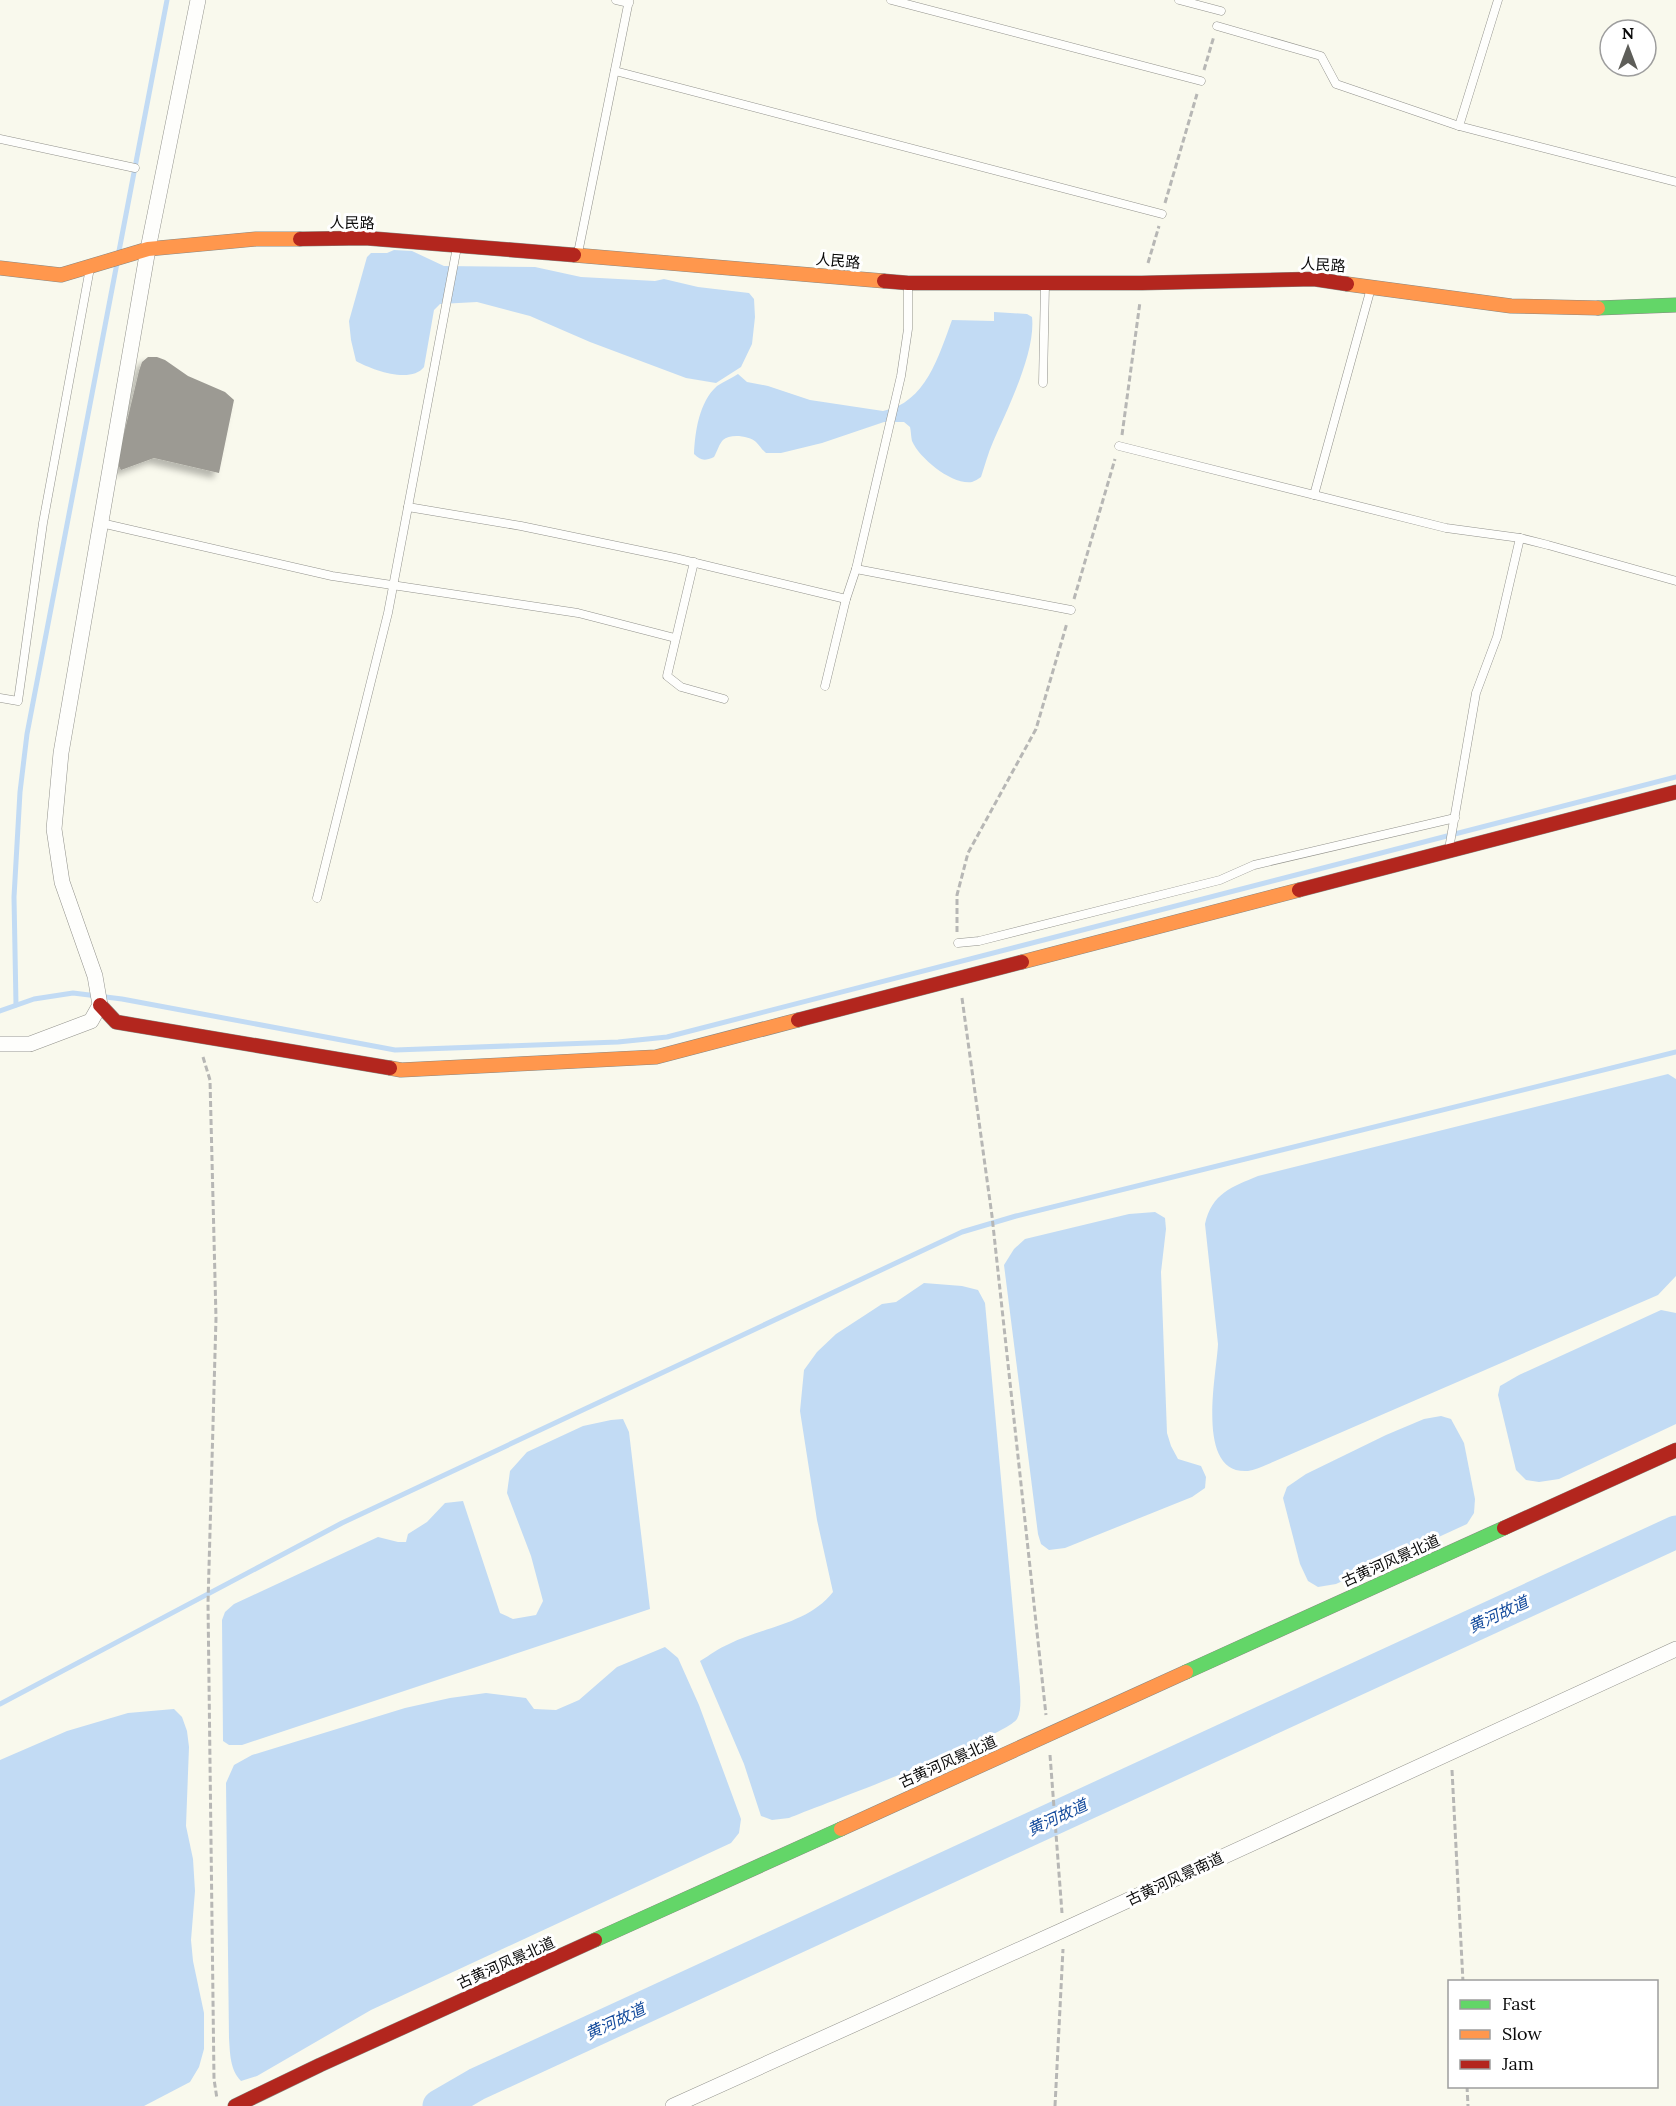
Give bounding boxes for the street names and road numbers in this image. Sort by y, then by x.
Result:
street label: 人民路 [329,213,375,232]
street label: 人民路 [815,249,861,272]
street label: 人民路 [1300,253,1346,276]
street label: 古黄河风景北道 [1339,1531,1443,1591]
street label: 古黄河风景北道 [896,1732,1000,1792]
street label: 古黄河风景南道 [1123,1848,1226,1909]
street label: 古黄河风景北道 [454,1933,558,1993]

